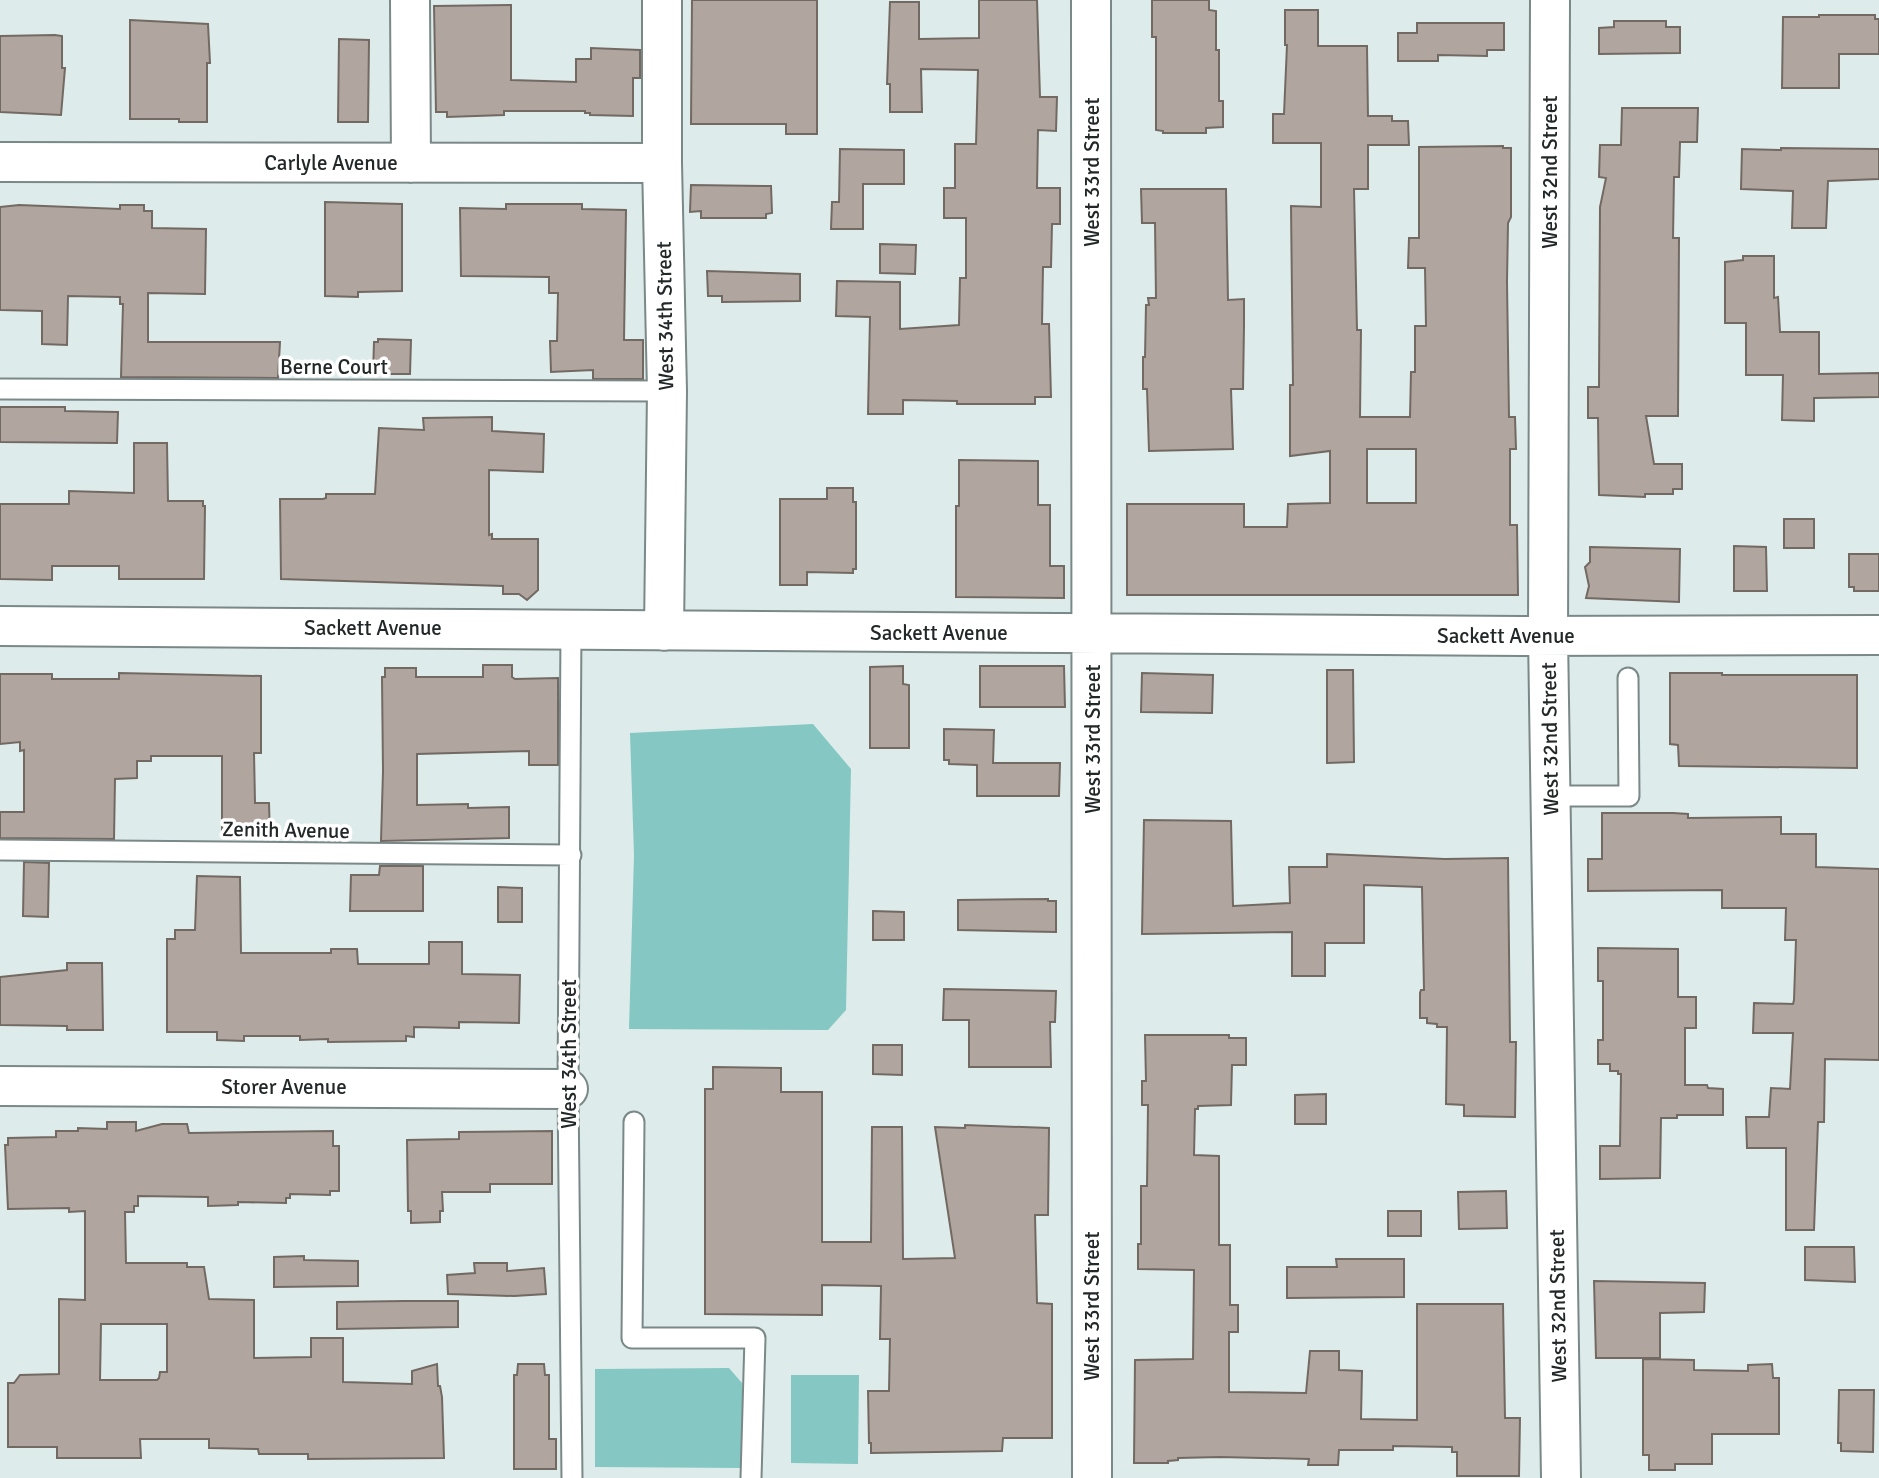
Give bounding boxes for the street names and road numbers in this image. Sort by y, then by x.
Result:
street label: West 32nd Street [1537,95,1563,249]
street label: West 33rd Street [1079,97,1105,247]
street label: Carlyle Avenue [264,150,398,176]
street label: West 34th Street [651,241,679,391]
street label: Berne Court [280,354,388,380]
street label: Sackett Avenue [304,615,442,641]
street label: Sackett Avenue [870,620,1008,646]
street label: Sackett Avenue [1437,623,1575,649]
street label: West 32nd Street [1536,662,1564,816]
street label: West 33rd Street [1080,664,1106,814]
street label: Zenith Avenue [222,816,350,844]
street label: West 34th Street [556,979,582,1129]
street label: Storer Avenue [221,1074,347,1100]
street label: West 32nd Street [1544,1229,1572,1383]
street label: West 33rd Street [1079,1231,1105,1381]

